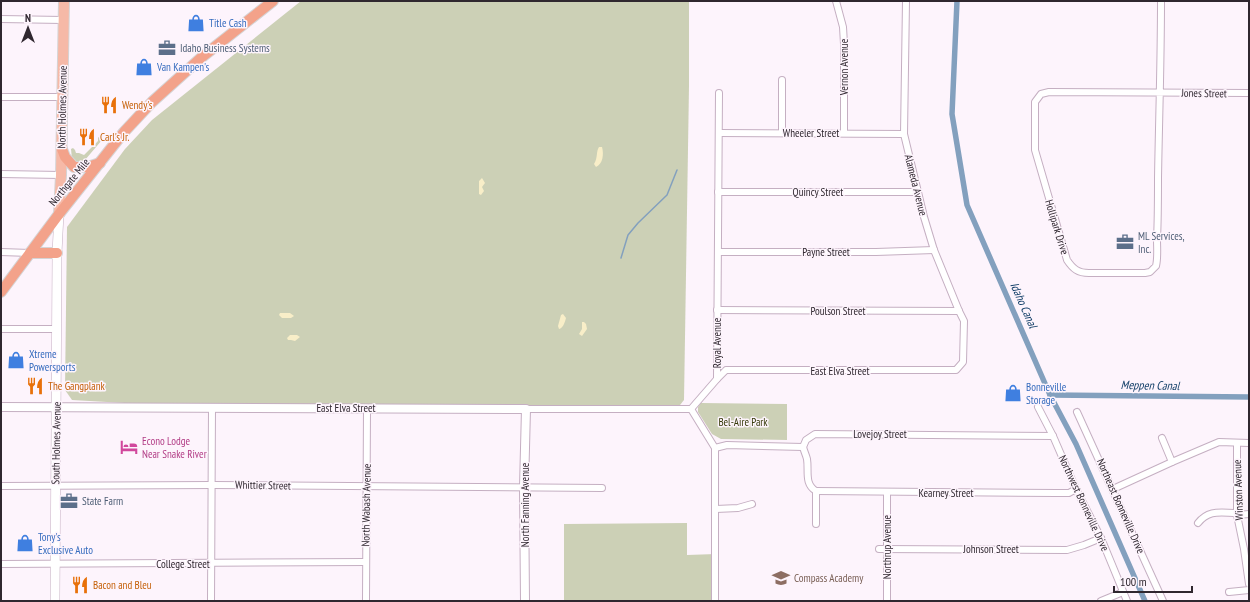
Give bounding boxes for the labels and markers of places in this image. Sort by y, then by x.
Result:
shop icon: Title Cash [186,13,206,33]
place label: Title Cash [209,16,247,30]
office icon: Idaho Business Systems [157,38,177,58]
place label: Idaho Business Systems [180,41,270,55]
shop icon: Van Kampen's [134,57,154,77]
place label: Van Kampen's [156,60,210,74]
restaurant icon: Wendy's [99,95,119,115]
place label: Wendy's [122,98,153,112]
restaurant icon: Carl's Jr. [77,127,97,147]
place label: Carl's Jr. [100,130,129,144]
place label: ML Services, Inc. [1138,229,1184,256]
office icon: ML Services, Inc. [1115,232,1135,252]
place label: Xtreme Powersports [29,347,76,374]
shop icon: Xtreme Powersports [6,350,26,370]
restaurant icon: The Gangplank [25,376,45,396]
place label: The Gangplank [48,379,106,393]
place label: Bonneville Storage [1026,380,1067,407]
shop icon: Bonneville Storage [1003,383,1023,403]
place label: Econo Lodge Near Snake River [142,434,207,461]
hotel icon: Econo Lodge Near Snake River [119,437,139,457]
office icon: State Farm [59,491,79,511]
place label: State Farm [82,494,123,508]
place label: Tony's Exclusive Auto [38,530,93,557]
shop icon: Tony's Exclusive Auto [15,533,35,553]
school or university icon: Compass Academy [771,568,791,588]
place label: Compass Academy [794,571,864,585]
restaurant icon: Bacon and Bleu [70,575,90,595]
place label: Bacon and Bleu [93,578,152,592]

